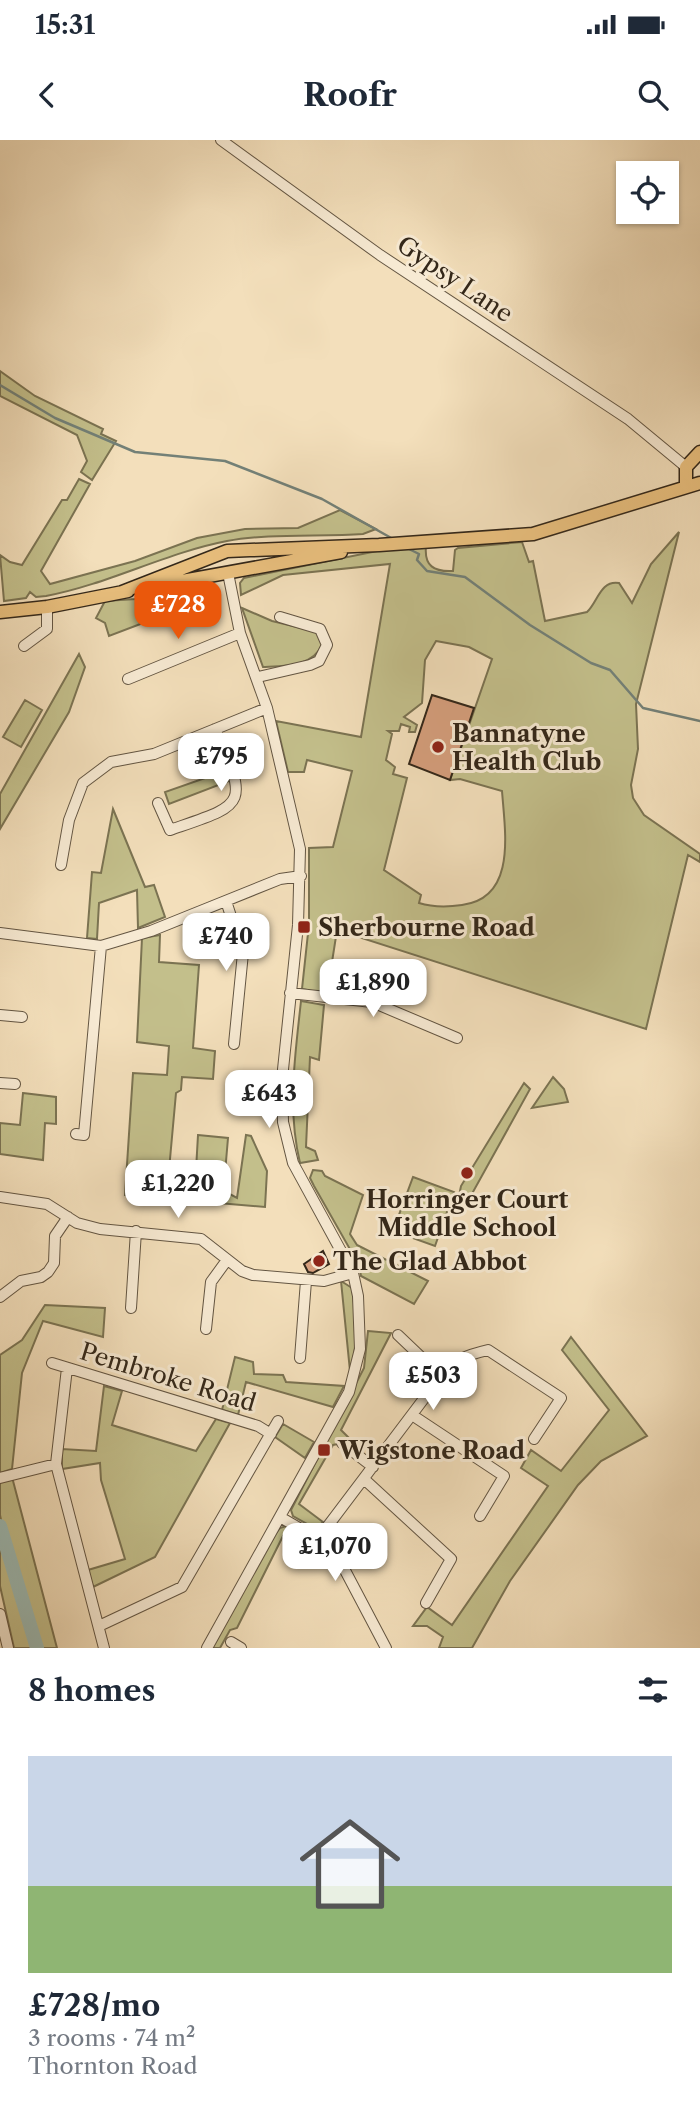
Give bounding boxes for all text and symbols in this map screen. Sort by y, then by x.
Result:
text: 15:31 [35,9,95,41]
text: Roofr [303,75,397,114]
icon: back [28,76,66,114]
icon: search [634,76,672,114]
map controls [616,161,679,224]
button: locate [616,161,679,224]
street label: Gypsy Lane [392,230,518,328]
pin: £728 [137,582,219,641]
text: £728 [150,590,206,618]
place label: Bannatyne Health Club [452,719,601,776]
pin: £795 [180,734,262,793]
marker: Bannatyne Health Club [430,739,446,755]
text: £795 [194,742,248,770]
place label: Sherbourne Road [318,913,535,942]
pin: £740 [185,914,267,973]
marker: Sherbourne Road [296,919,312,935]
text: £740 [199,922,254,950]
pin: £1,890 [316,960,430,1019]
text: £1,890 [336,968,410,996]
pin: £643 [228,1070,310,1130]
text: £643 [241,1079,297,1107]
pin: £1,220 [121,1160,235,1220]
marker: Horringer Court Middle School [459,1165,475,1181]
text: £1,220 [141,1169,215,1197]
place label: Horringer Court Middle School [366,1185,569,1242]
place label: The Glad Abbot [333,1247,527,1276]
marker: The Glad Abbot [311,1253,327,1269]
street label: Pembroke Road [77,1337,260,1418]
pin: £503 [392,1352,474,1412]
text: £503 [405,1361,461,1389]
place label: Wigstone Road [337,1436,525,1465]
marker: Wigstone Road [316,1442,332,1458]
pin: £1,070 [278,1524,392,1583]
text: £1,070 [298,1532,372,1560]
icon: filters [634,1671,672,1709]
text: 8 homes [28,1672,155,1709]
icon: home [287,1801,413,1927]
text: £728/mo [28,1987,160,2024]
text: 3 rooms · 74 m² [28,2024,195,2052]
text: Thornton Road [28,2052,197,2080]

